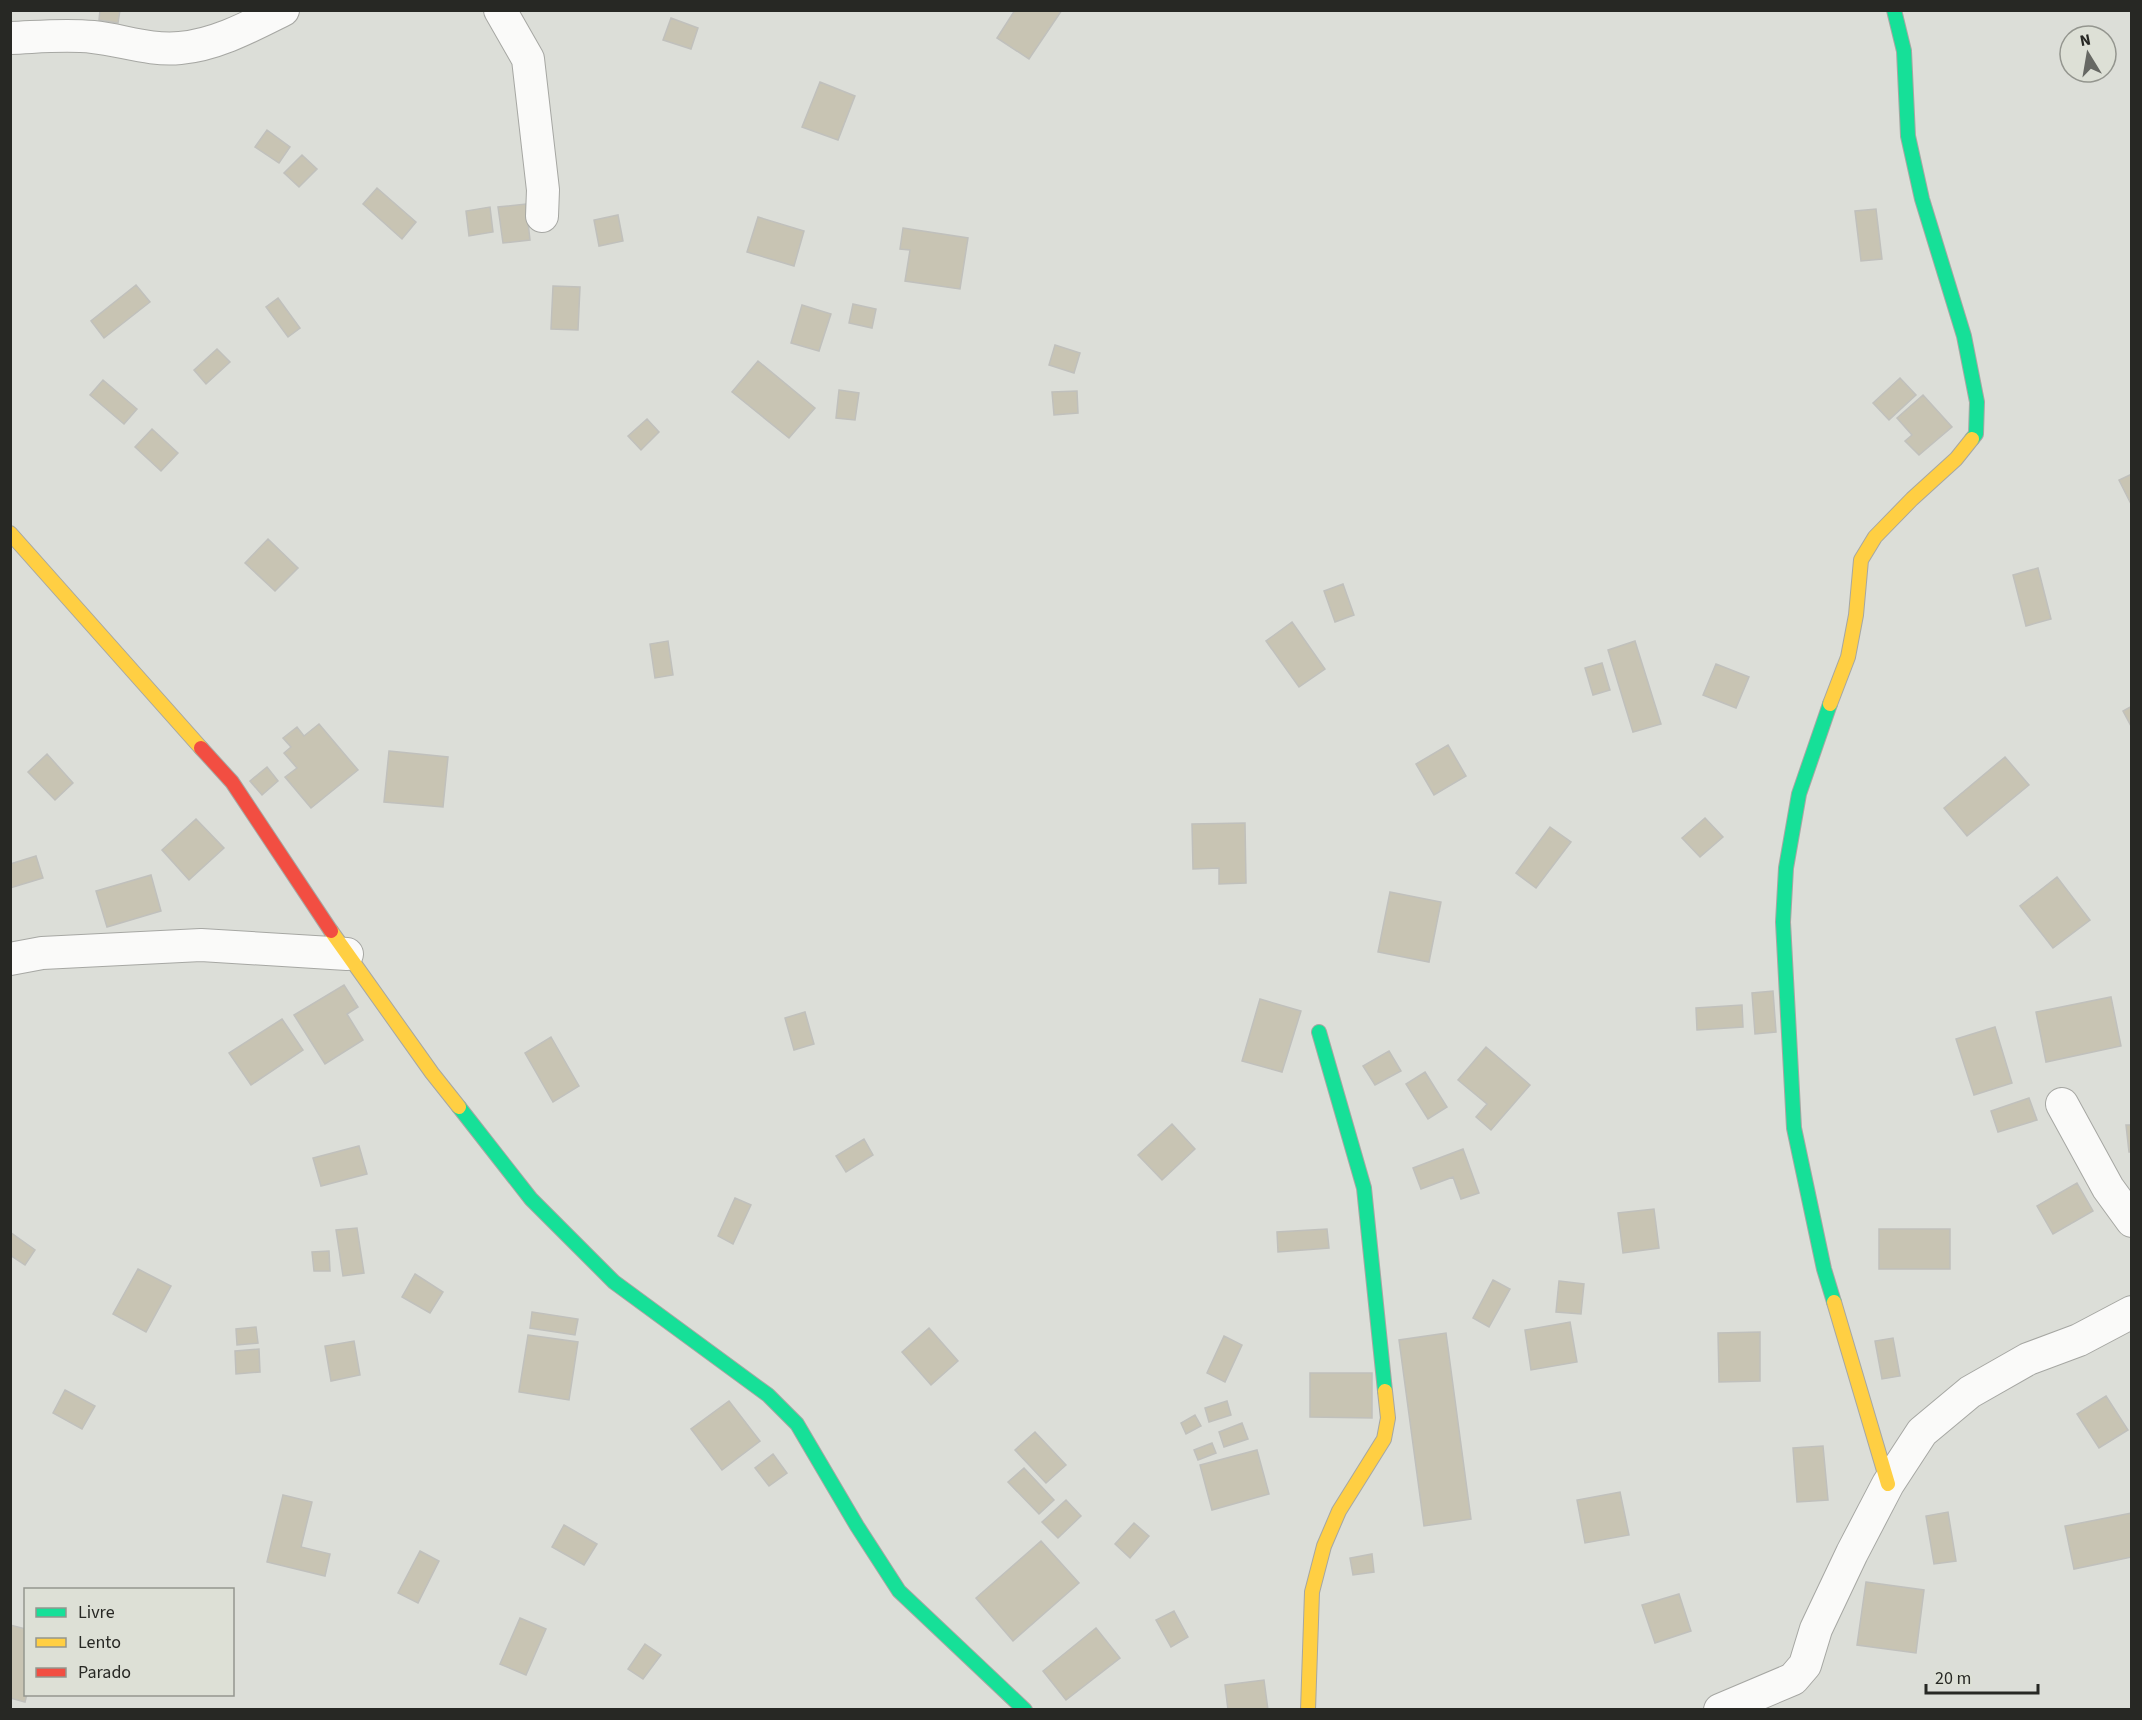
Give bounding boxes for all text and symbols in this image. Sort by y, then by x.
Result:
north arrow [2058,24,2118,84]
text: N [2078,28,2093,52]
legend [24,1588,234,1696]
text: Livre [78,1600,115,1625]
text: Lento [78,1630,121,1655]
scale bar [1926,1657,2038,1695]
text: Parado [78,1660,131,1685]
text: 20 m [1935,1666,1971,1691]

